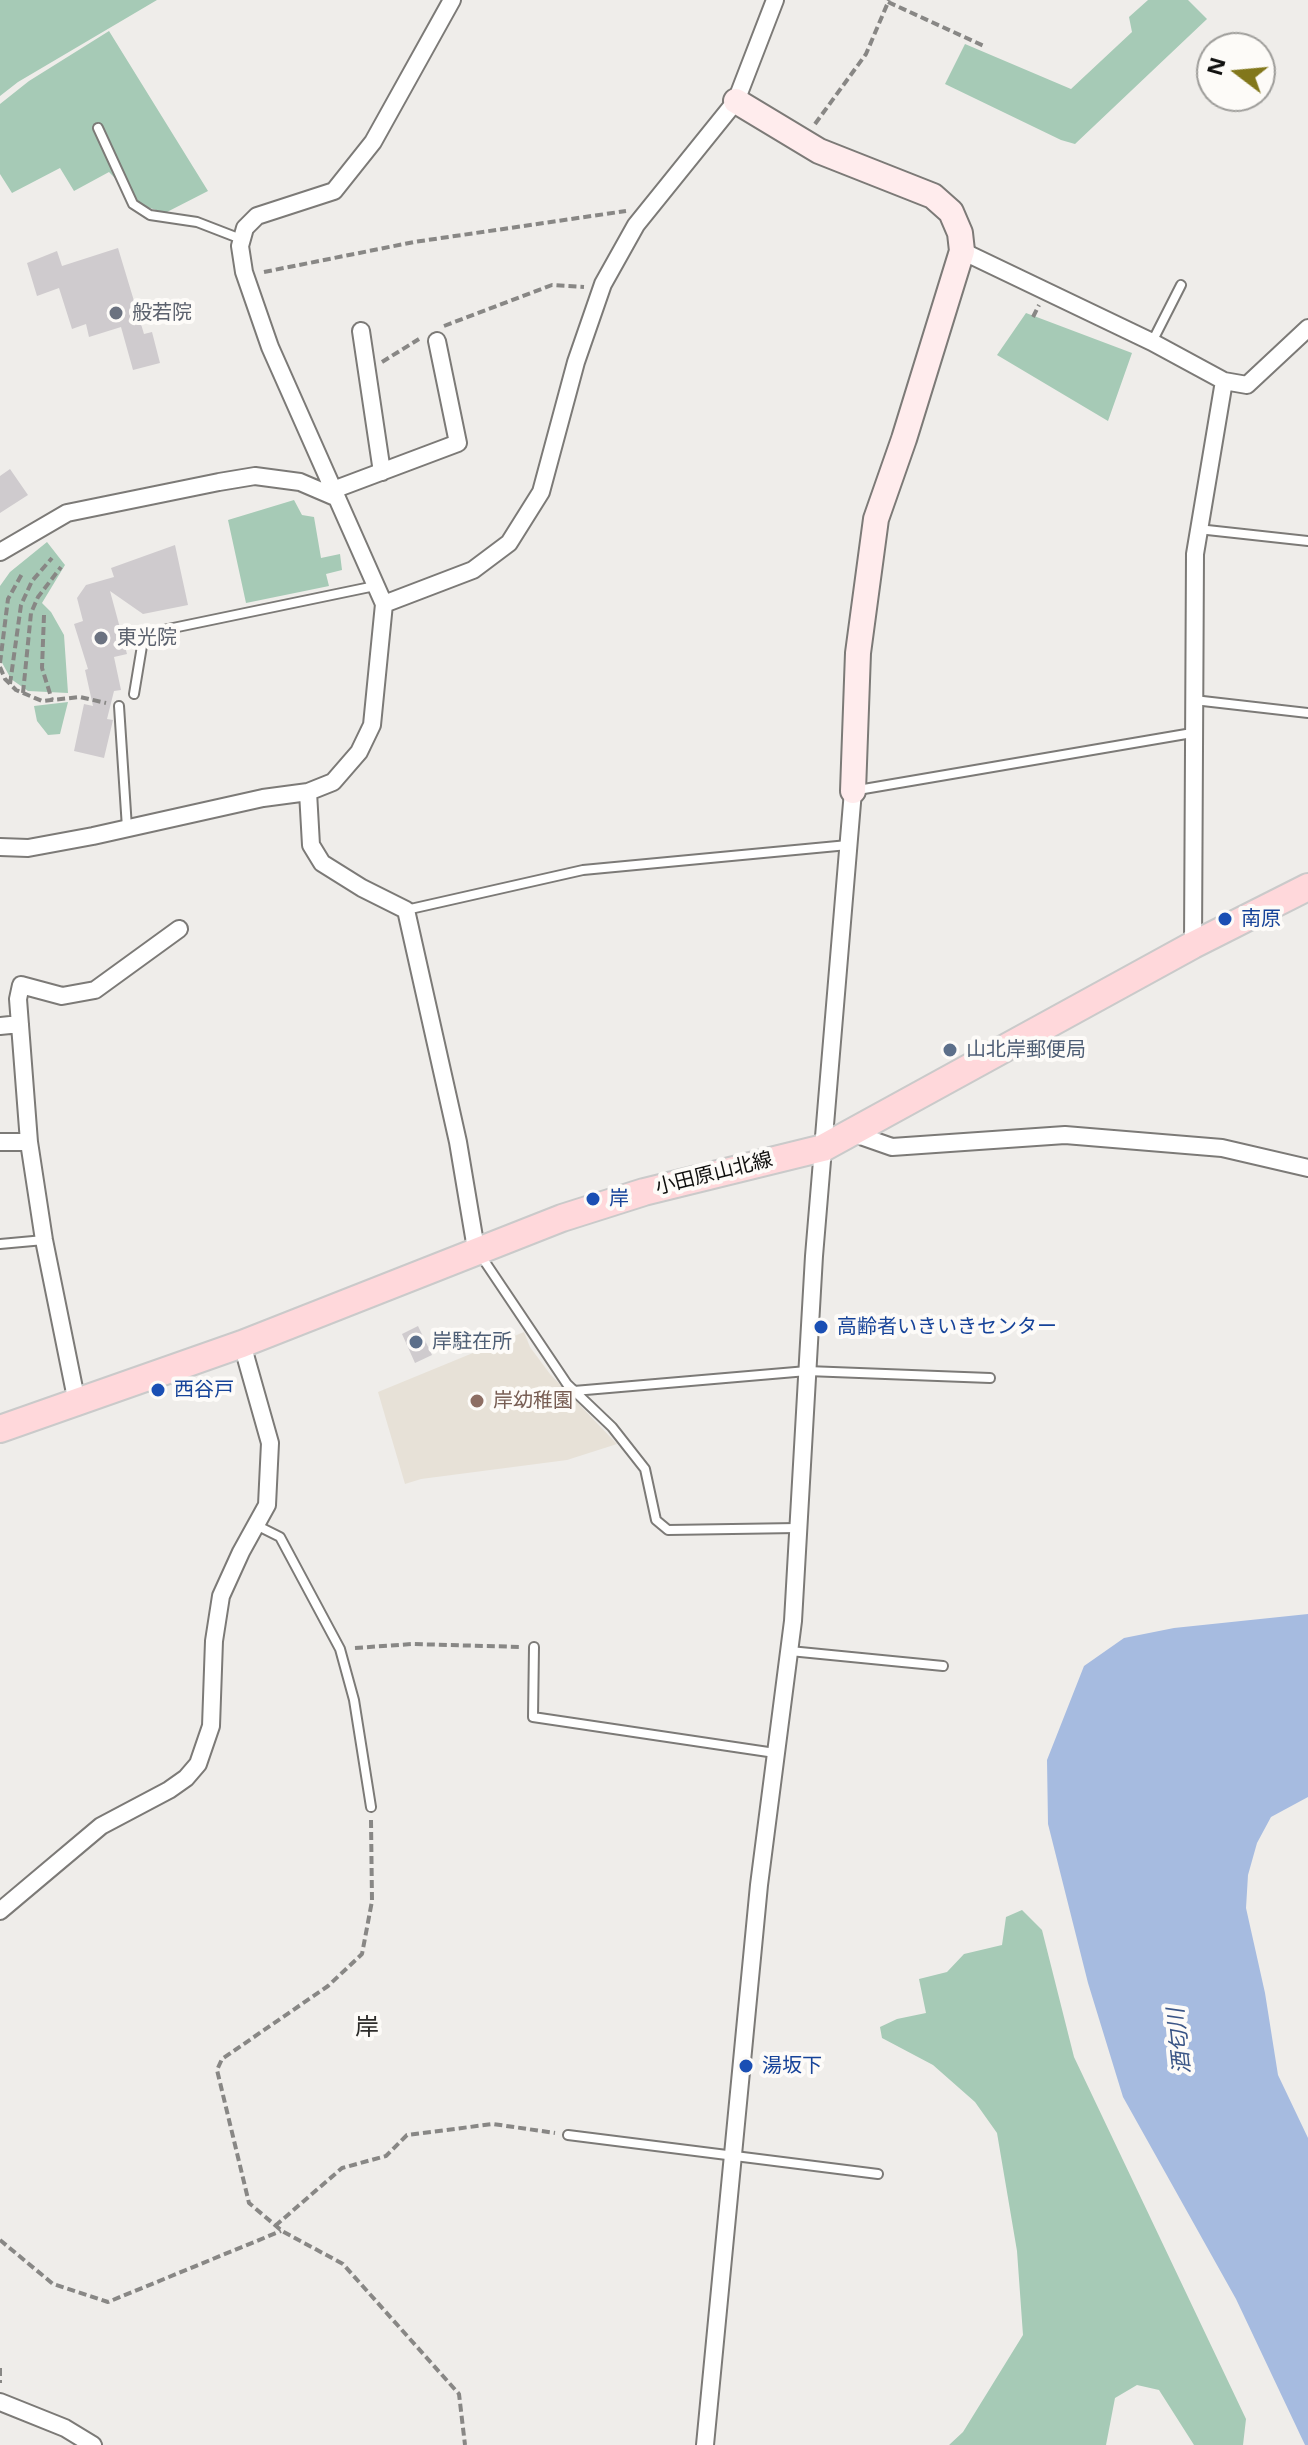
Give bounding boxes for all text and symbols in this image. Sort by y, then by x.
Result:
north arrow [1196,32,1276,112]
text: N [1198,53,1232,79]
place label: 般若院 [132,301,192,325]
marker: 般若院 [107,304,125,322]
place label: 東光院 [117,626,177,650]
marker: 東光院 [92,629,110,647]
place label: 南原 [1241,907,1281,931]
marker: 南原 [1216,910,1234,928]
place label: 山北岸郵便局 [966,1038,1086,1062]
marker: 山北岸郵便局 [941,1041,959,1059]
street label: 小田原山北線 [653,1148,775,1200]
place label: 岸 [609,1187,629,1211]
marker: 岸 [584,1190,602,1208]
place label: 高齢者いきいきセンター [837,1315,1057,1339]
marker: 高齢者いきいきセンター [812,1318,830,1336]
place label: 岸駐在所 [432,1330,512,1354]
marker: 岸駐在所 [407,1333,425,1351]
place label: 西谷戸 [174,1378,234,1402]
marker: 西谷戸 [149,1381,167,1399]
place label: 岸幼稚園 [493,1389,573,1413]
marker: 岸幼稚園 [468,1392,486,1410]
water label: 酒匂川 [1163,2007,1197,2075]
district label: 岸 [355,2014,379,2042]
place label: 湯坂下 [762,2054,822,2078]
marker: 湯坂下 [737,2057,755,2075]

